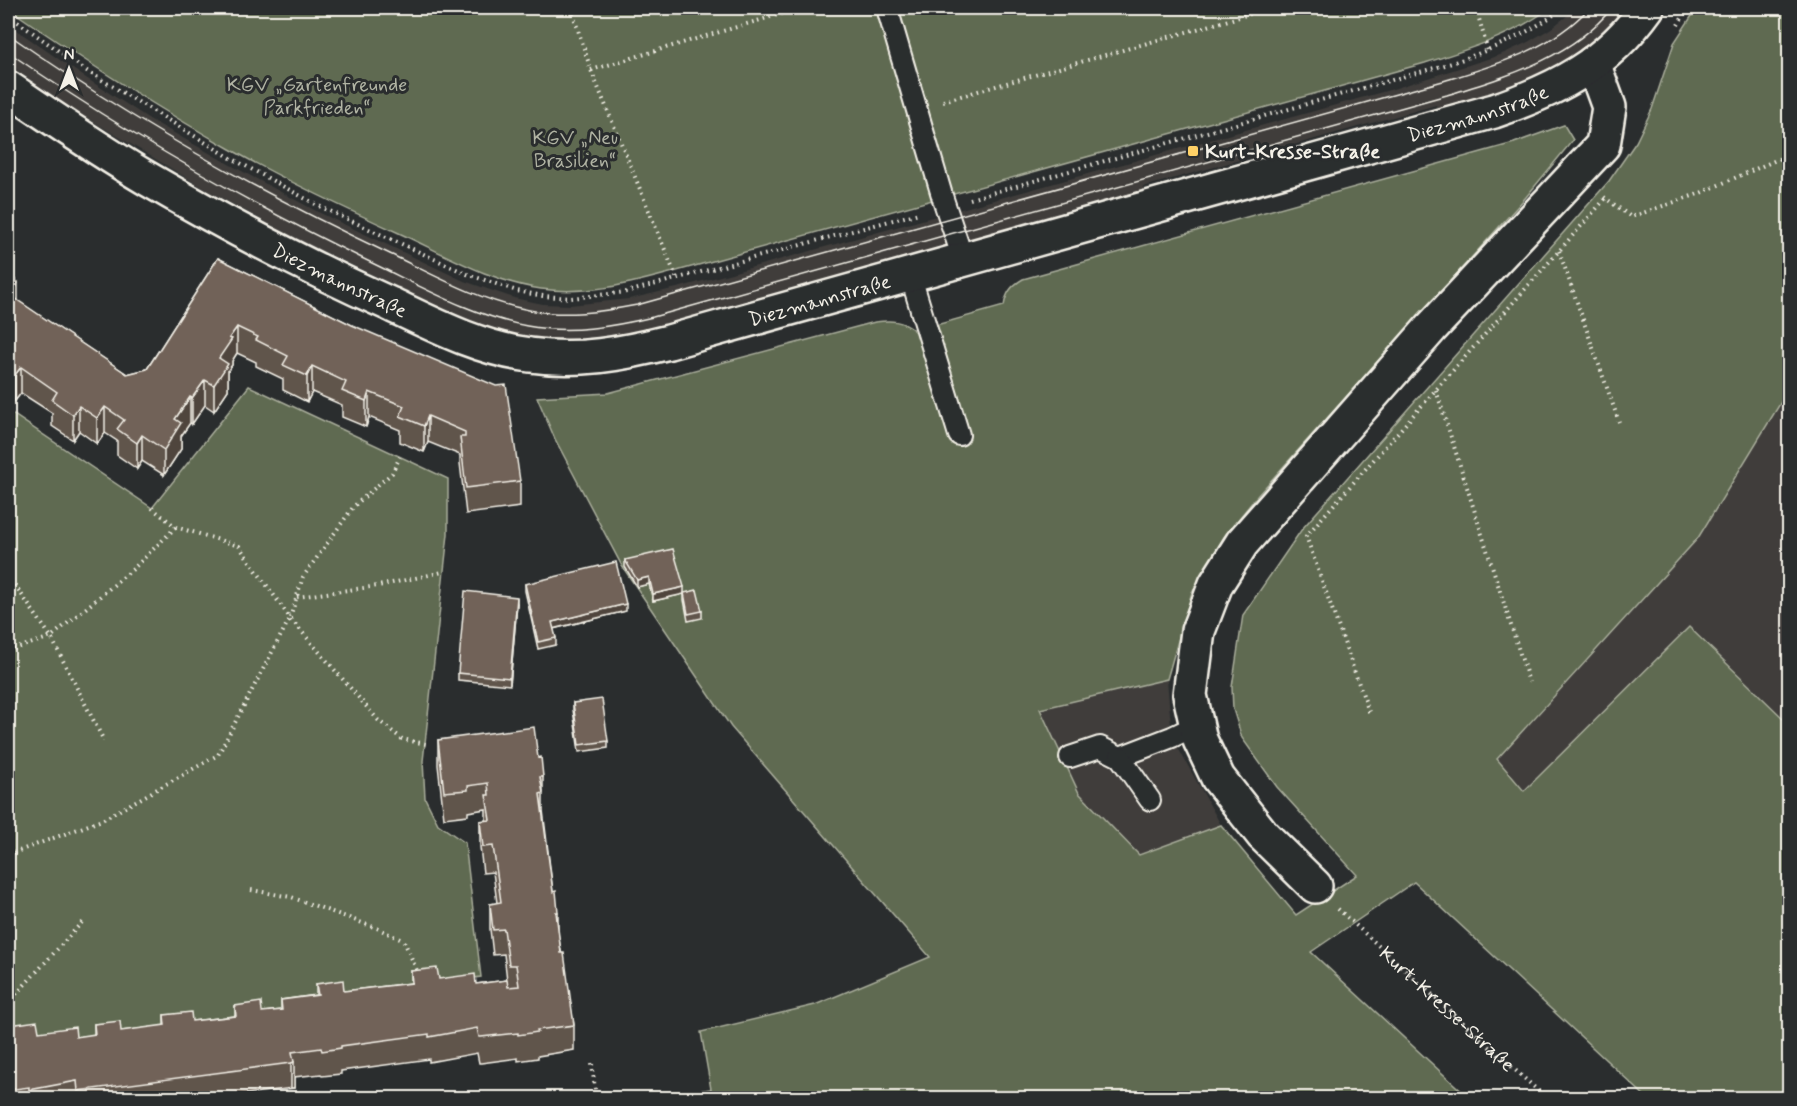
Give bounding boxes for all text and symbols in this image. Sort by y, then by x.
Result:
north arrow [39,39,99,99]
text: N [64,45,74,66]
park label: KGV „Gartenfreunde Parkfrieden“ [227,72,407,122]
street label: Diezmannstraße [1404,79,1553,150]
park label: KGV „Neu Brasilien“ [532,125,618,175]
place label: Kurt-Kresse-Straße [1205,139,1380,166]
marker: Kurt-Kresse-Straße [1186,144,1200,158]
street label: Diezmannstraße [267,238,411,325]
street label: Diezmannstraße [746,269,894,334]
street label: Kurt-Kresse-Straße [1373,941,1521,1079]

